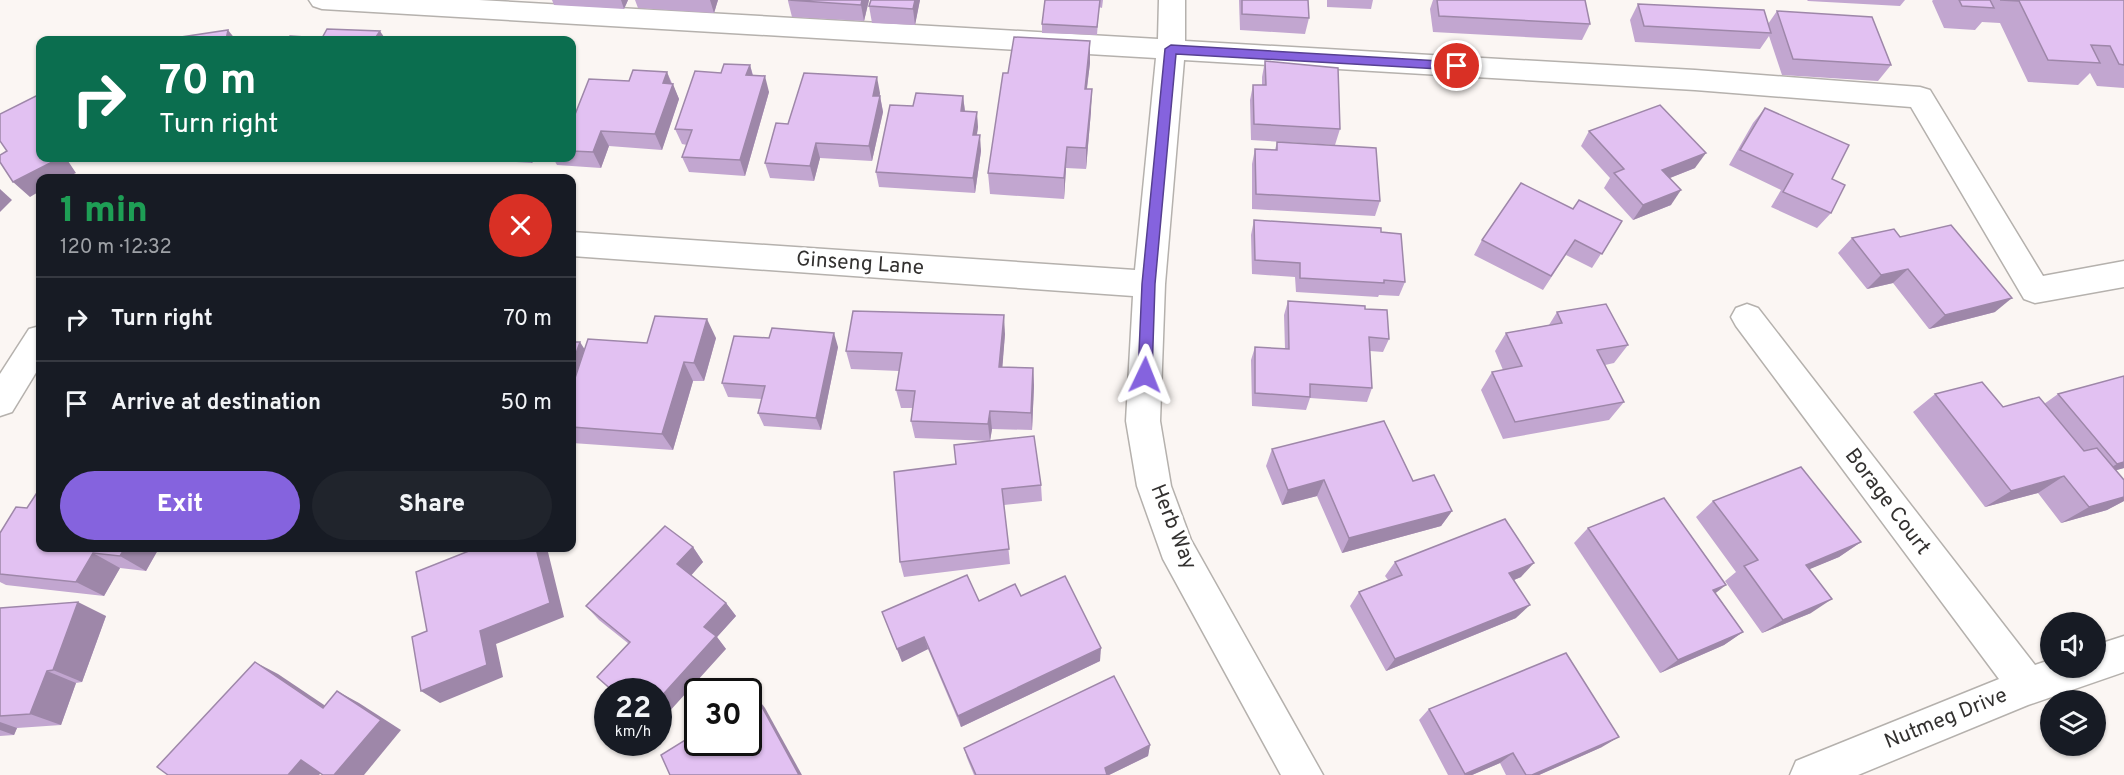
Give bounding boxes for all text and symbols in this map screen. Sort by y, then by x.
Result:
pin [1431,40,1482,91]
icon: arrive [1440,49,1473,82]
text: 70 m [159,56,257,109]
icon: right [60,60,138,138]
text: Turn right [159,108,278,142]
text: 1 min [60,189,148,235]
button: close [489,194,552,257]
text: 120 m · 12:32 [60,235,172,261]
street label: Ginseng Lane [795,246,925,282]
icon: right [60,303,93,336]
text: Turn right [111,306,213,333]
text: 70 m [503,306,552,333]
position arrow [1113,343,1177,407]
icon: arrive [60,387,93,420]
text: Arrive at destination [111,390,321,417]
text: 50 m [500,390,552,417]
street label: Borage Court [1838,443,1936,561]
button: Exit [60,471,300,540]
button: Share [312,471,552,540]
street label: Herb Way [1144,480,1202,574]
map controls [2040,612,2106,756]
button: sound [2040,612,2106,678]
speed limit sign: 30 [684,678,762,756]
street label: Nutmeg Drive [1881,682,2011,756]
button: layers [2040,690,2106,756]
text: 22 [615,691,651,728]
text: km/h [615,723,651,742]

